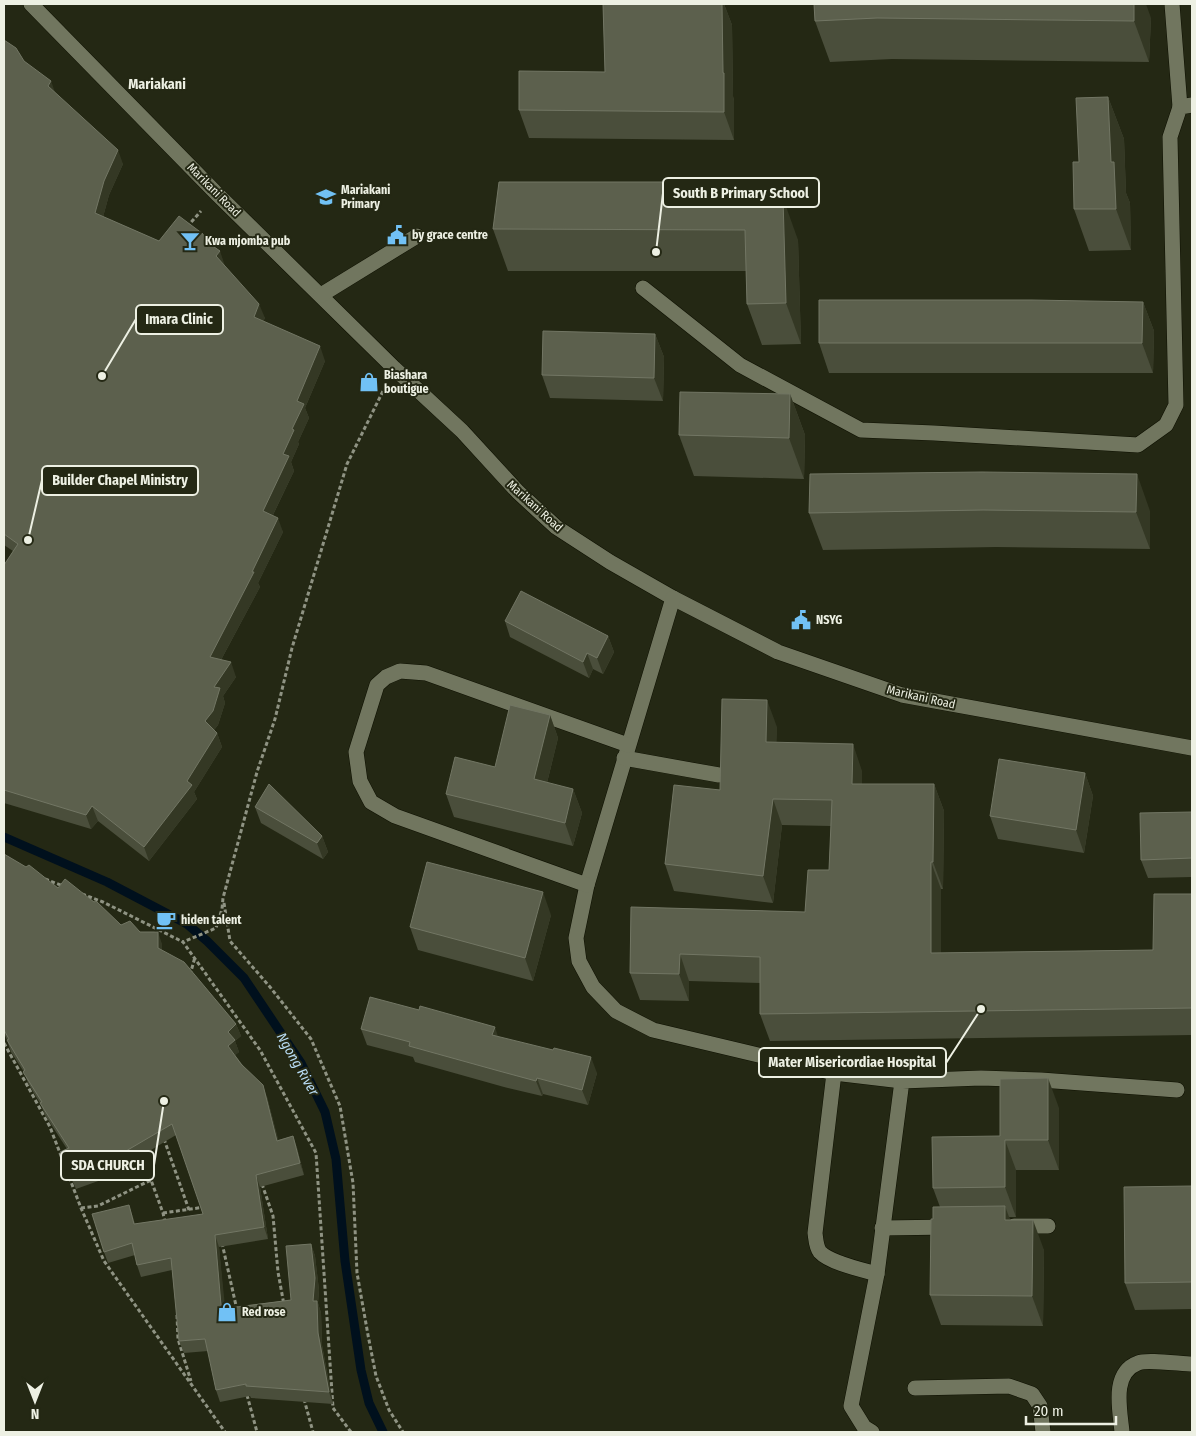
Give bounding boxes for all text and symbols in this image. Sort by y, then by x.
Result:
district label: Mariakani [128,76,186,93]
street label: Marikani Road [184,160,244,220]
callout: South B Primary School [663,178,819,207]
place label: Mariakani Primary [341,183,390,211]
text: South B Primary School [673,185,809,202]
school or university icon: Mariakani Primary [315,186,337,208]
public building icon: by grace centre [386,224,408,246]
place label: by grace centre [412,228,488,242]
bar icon: Kwa mjomba pub [179,230,201,252]
place label: Kwa mjomba pub [205,234,291,248]
callout: Imara Clinic [136,305,223,334]
text: Imara Clinic [145,311,214,328]
place label: Biashara boutigue [384,368,429,396]
shop icon: Biashara boutigue [358,371,380,393]
callout: Builder Chapel Ministry [42,466,198,495]
text: Builder Chapel Ministry [52,472,188,489]
street label: Marikani Road [504,477,566,535]
public building icon: NSYG [790,609,812,631]
place label: NSYG [816,613,842,627]
street label: Marikani Road [885,682,957,712]
cafe icon: hiden talent [155,909,177,931]
place label: hiden talent [181,913,242,927]
water label: Ngong River [273,1030,323,1100]
callout: Mater Misericordiae Hospital [759,1048,946,1077]
text: Mater Misericordiae Hospital [768,1054,936,1071]
callout: SDA CHURCH [61,1151,154,1180]
text: SDA CHURCH [71,1157,145,1174]
shop icon: Red rose [216,1301,238,1323]
place label: Red rose [242,1305,286,1319]
north arrow [10,1376,60,1426]
scale bar [1026,1394,1116,1426]
text: 20 m [1034,1402,1064,1420]
text: N [31,1405,39,1422]

